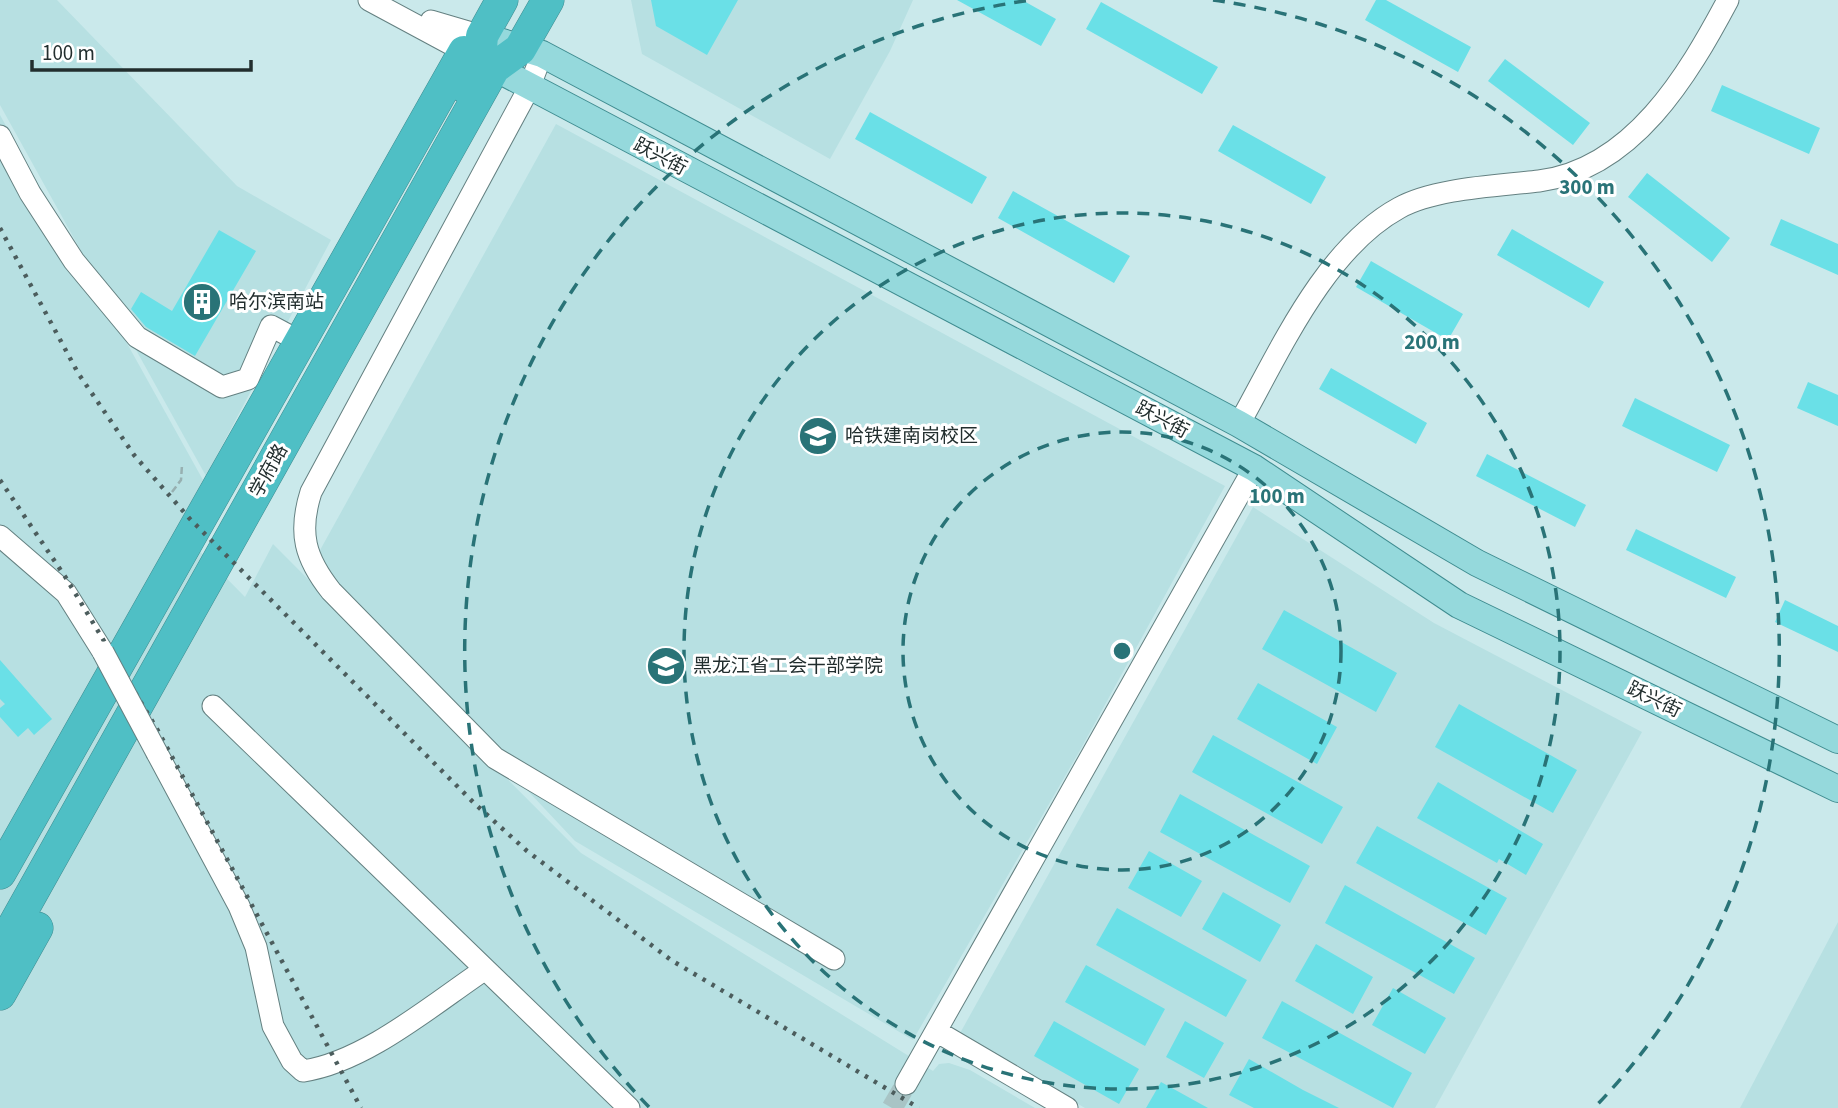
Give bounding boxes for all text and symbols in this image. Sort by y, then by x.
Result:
scale bar [32,28,250,72]
text: 100 m [42,38,95,68]
street label: 跃兴街 [628,132,692,182]
text: 300 m [1559,172,1615,202]
building icon: 哈尔滨南站 [181,281,223,323]
place label: 哈尔滨南站 [229,289,324,316]
text: 200 m [1404,327,1460,357]
street label: 跃兴街 [1130,395,1194,445]
school or university icon: 哈铁建南岗校区 [797,415,839,457]
place label: 哈铁建南岗校区 [845,423,978,450]
street label: 学府路 [243,440,295,502]
text: 100 m [1249,481,1305,511]
centre of rings [1110,639,1134,663]
school or university icon: 黑龙江省工会干部学院 [645,645,687,687]
place label: 黑龙江省工会干部学院 [693,653,883,680]
street label: 跃兴街 [1622,675,1686,725]

